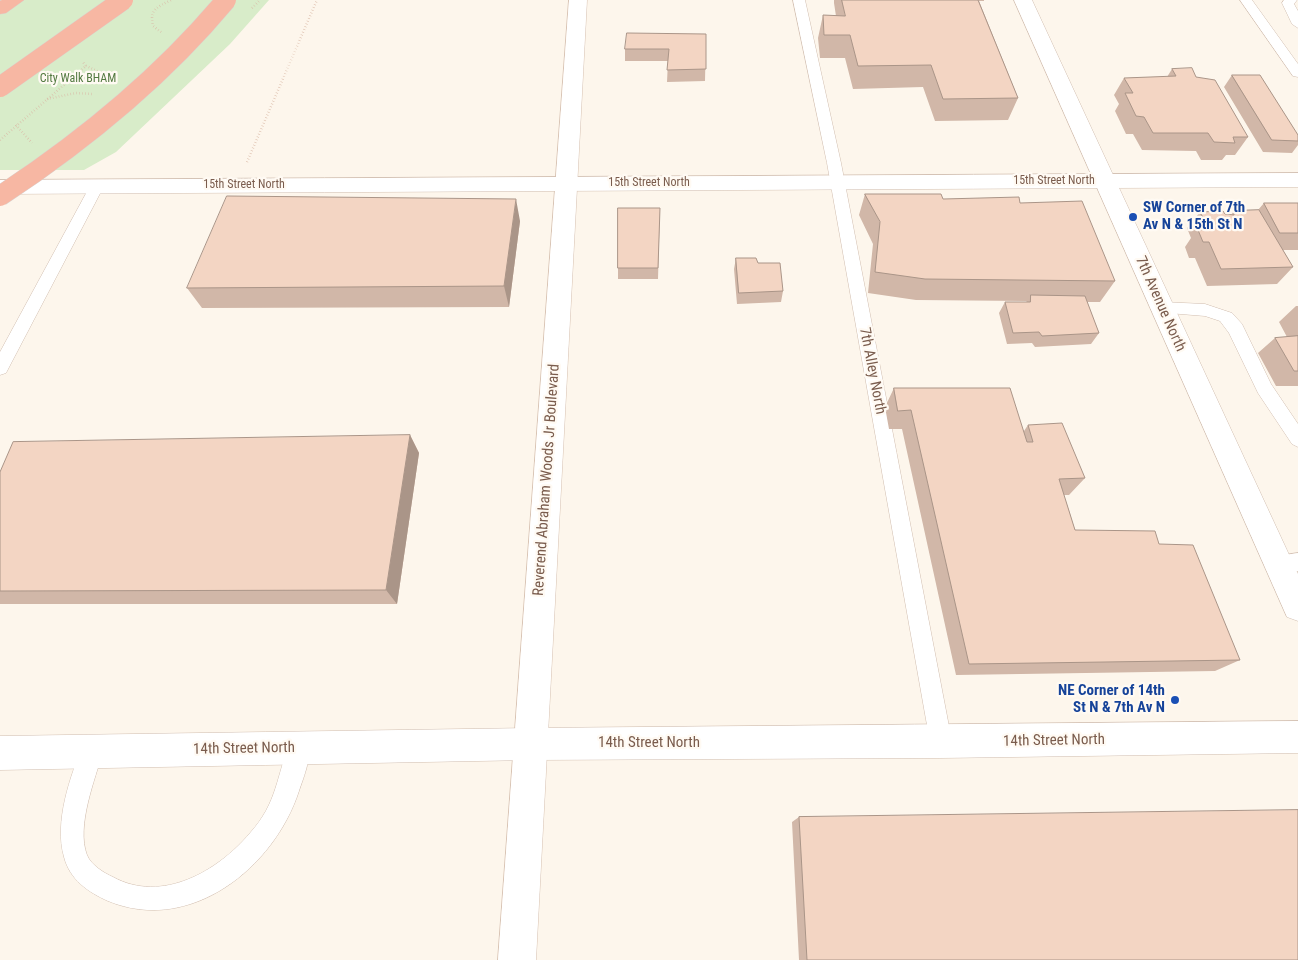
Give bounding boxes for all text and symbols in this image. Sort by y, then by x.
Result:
park label: City Walk BHAM [40,72,116,86]
street label: 15th Street North [1013,174,1095,188]
street label: 15th Street North [608,176,690,190]
street label: 15th Street North [203,178,285,192]
place label: SW Corner of 7th Av N & 15th St N [1143,199,1245,234]
marker: SW Corner of 7th Av N & 15th St N [1127,211,1139,223]
street label: 7th Avenue North [1131,253,1189,355]
street label: 7th Alley North [855,326,889,416]
street label: Reverend Abraham Woods Jr Boulevard [530,363,564,597]
place label: NE Corner of 14th St N & 7th Av N [1058,682,1165,717]
marker: NE Corner of 14th St N & 7th Av N [1169,694,1181,706]
street label: 14th Street North [1003,731,1105,751]
street label: 14th Street North [598,734,700,752]
street label: 14th Street North [193,739,295,759]

